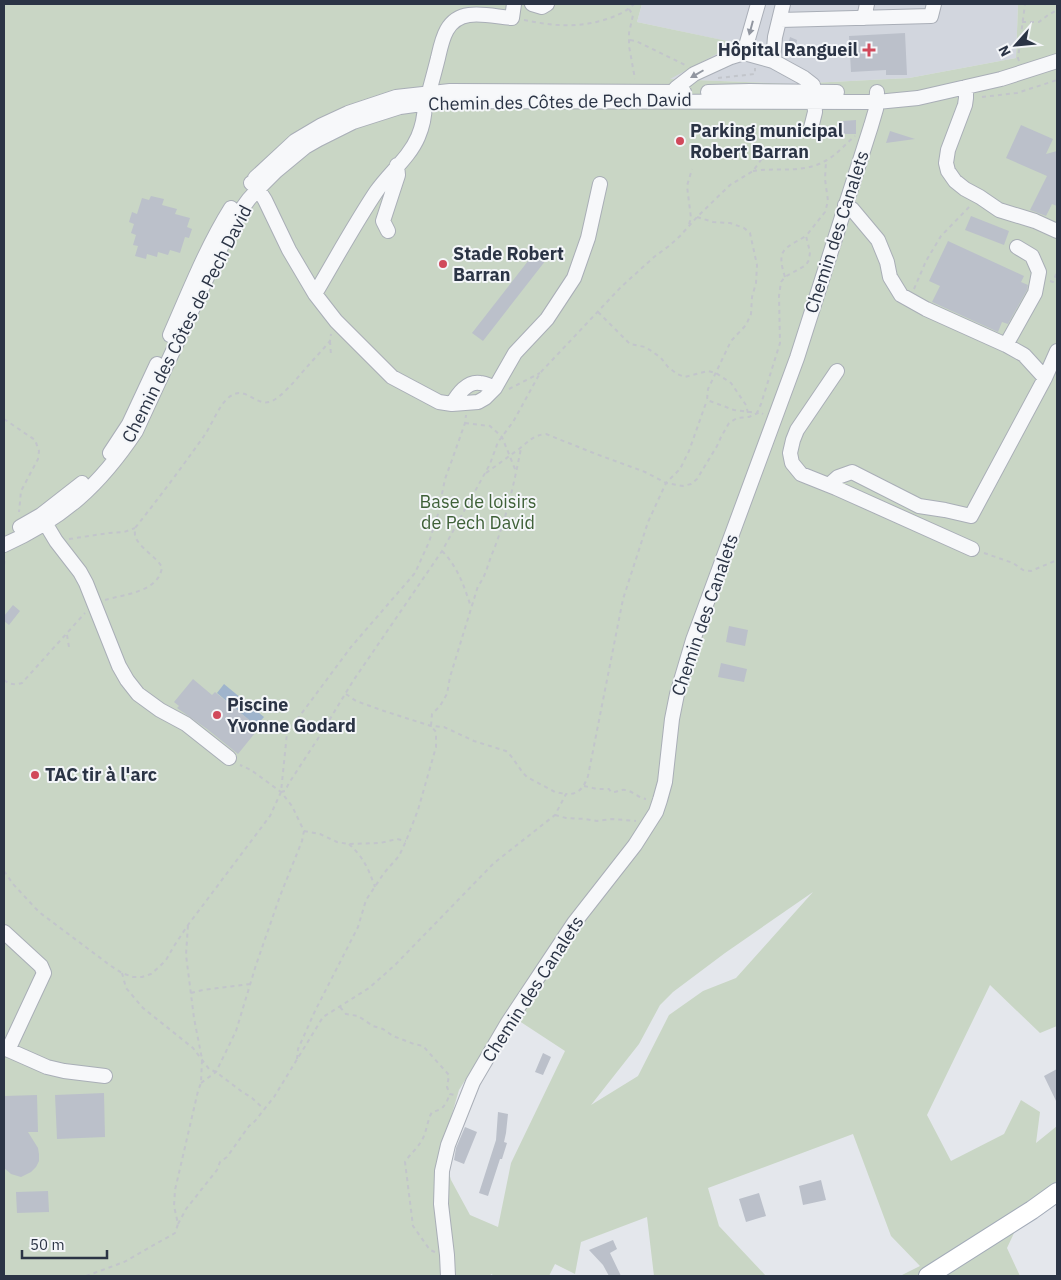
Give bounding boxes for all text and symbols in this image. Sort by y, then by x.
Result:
north arrow [991,20,1041,70]
one-way arrow [746,21,754,36]
place label: Hôpital Rangueil [718,38,859,61]
text: N [994,42,1015,60]
marker: Hôpital Rangueil [862,43,876,57]
one-way arrow [690,69,703,78]
street label: Chemin des Côtes de Pech David [428,88,692,115]
place label: Parking municipal Robert Barran [690,119,844,163]
marker: Parking municipal Robert Barran [674,135,686,147]
street label: Chemin des Canalets [799,148,874,316]
street label: Chemin des Côtes de Pech David [116,201,257,446]
place label: Stade Robert Barran [453,242,564,286]
marker: Stade Robert Barran [437,258,449,270]
park label: Base de loisirs de Pech David [420,490,536,534]
street label: Chemin des Canalets [666,531,743,699]
place label: Piscine Yvonne Godard [227,693,356,737]
marker: Piscine Yvonne Godard [211,709,223,721]
place label: TAC tir à l'arc [45,763,157,786]
marker: TAC tir à l'arc [29,769,41,781]
street label: Chemin des Canalets [477,911,588,1066]
scale bar [22,1228,108,1260]
text: 50 m [30,1235,65,1254]

